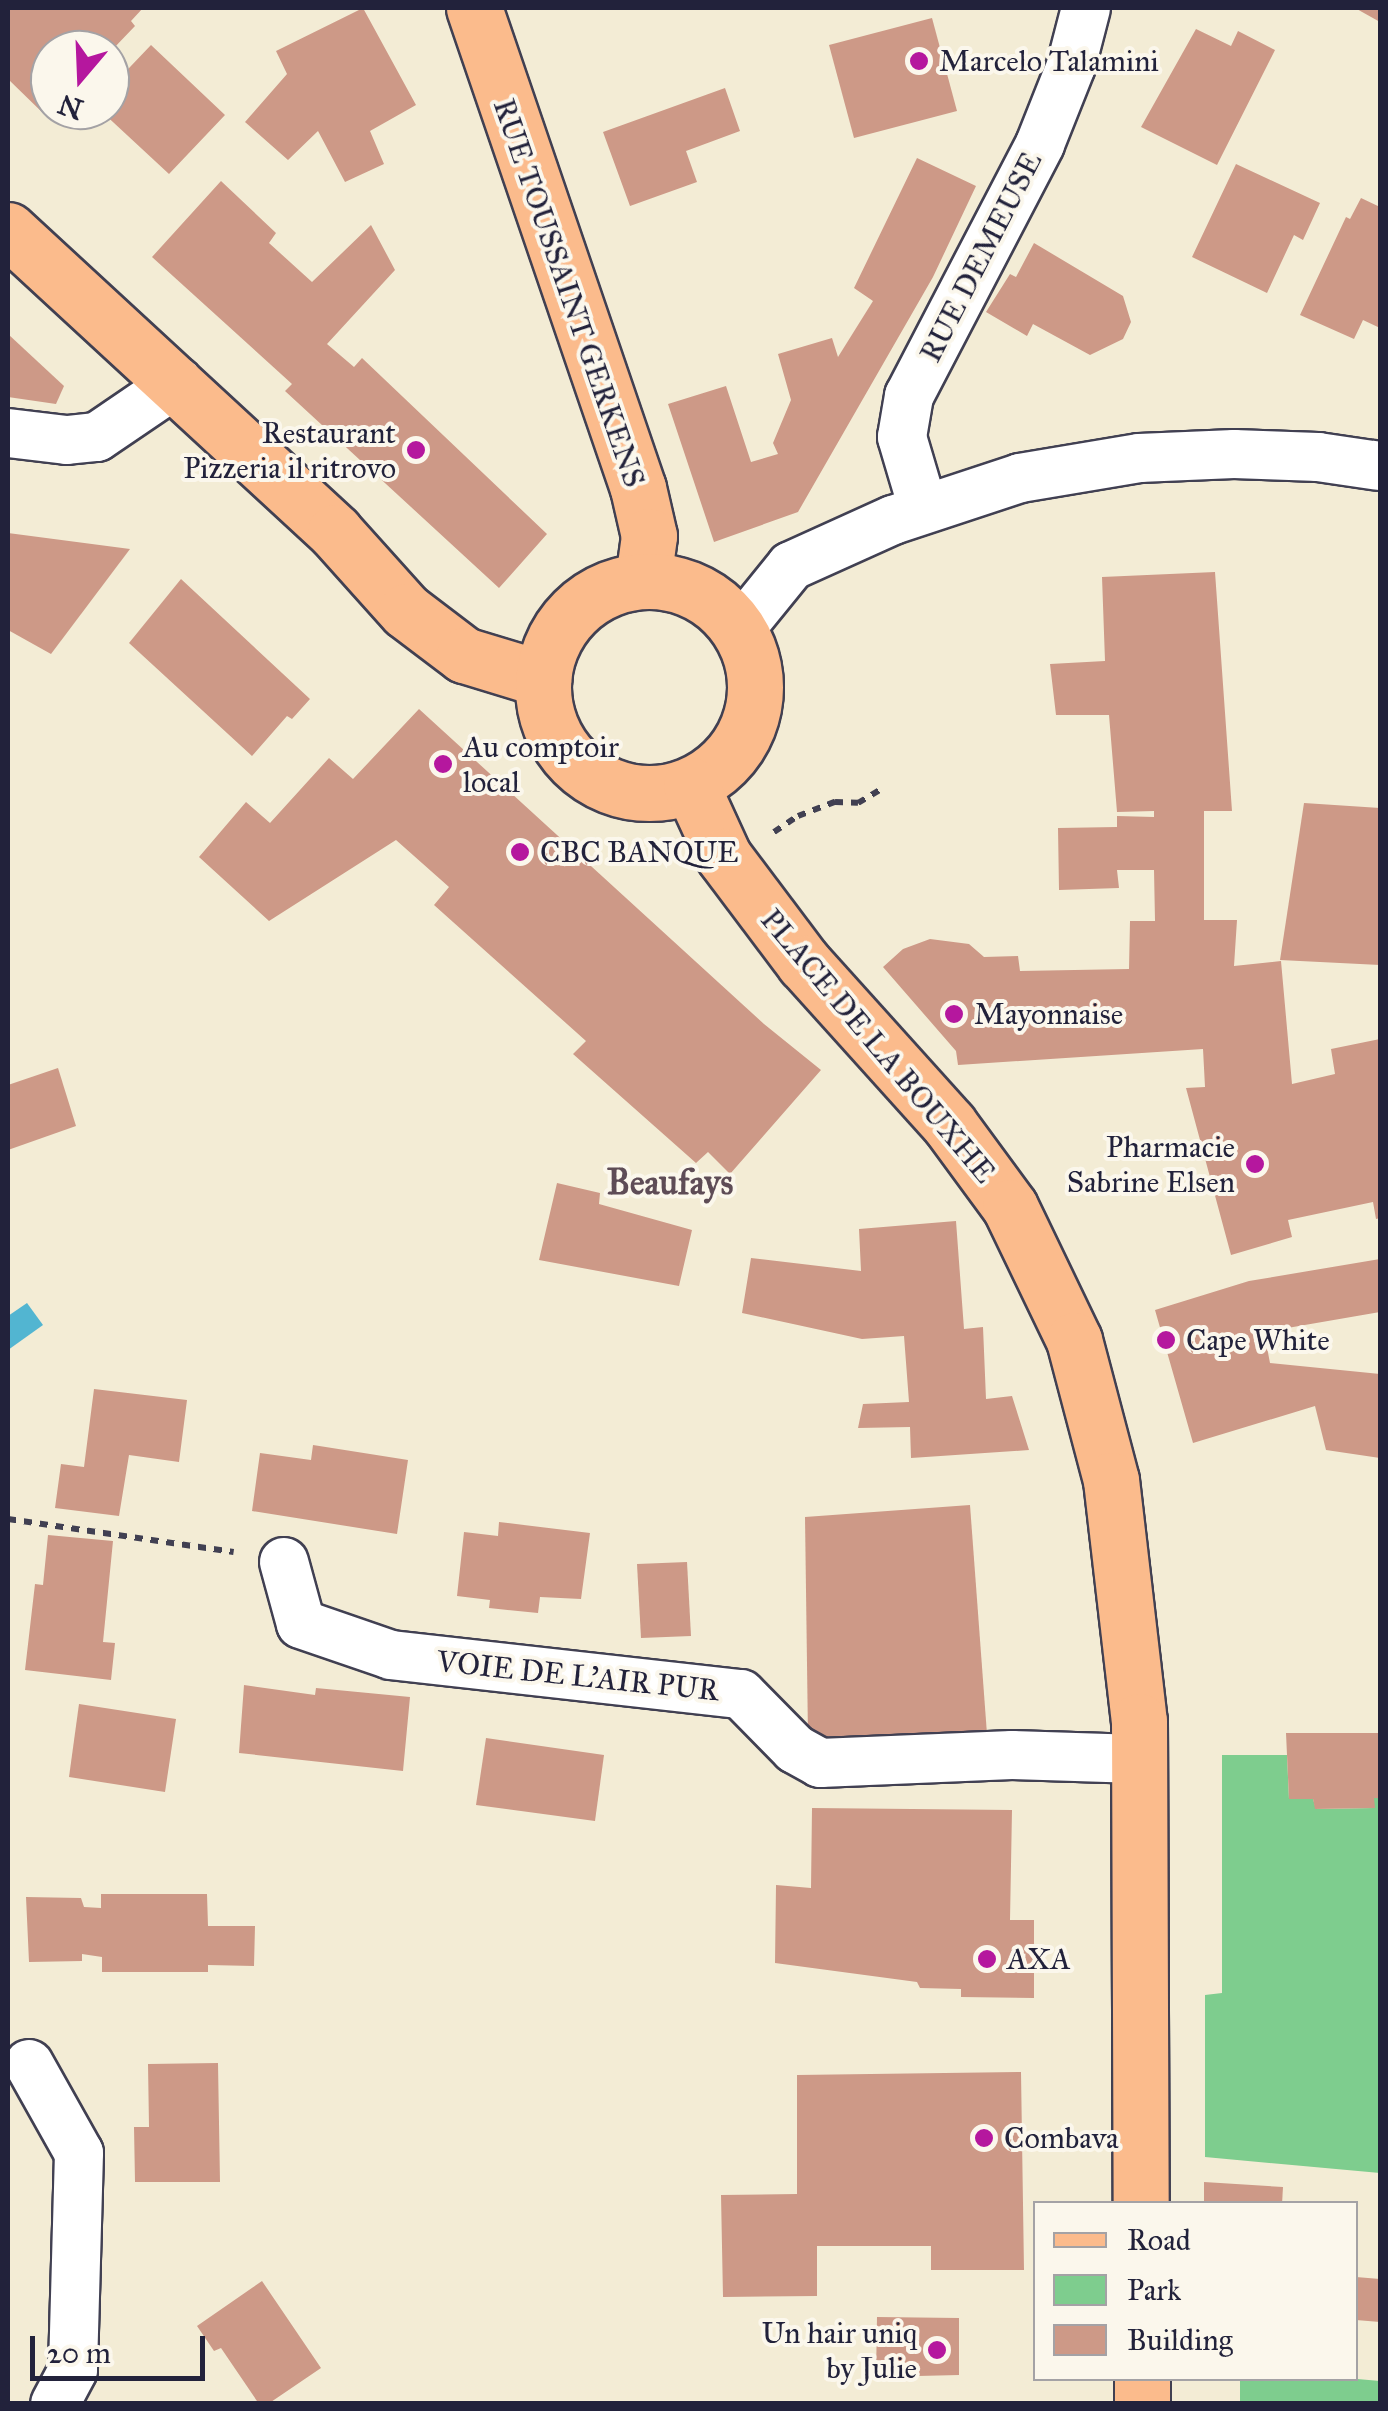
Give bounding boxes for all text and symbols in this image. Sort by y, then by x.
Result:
north arrow [30,30,130,130]
place label: Marcelo Talamini [939,43,1159,79]
marker: Marcelo Talamini [908,50,930,72]
text: N [54,87,88,127]
street label: RUE TOUSSAINT GERKENS [486,94,652,492]
street label: RUE DEMEUSE [913,146,1049,368]
place label: Restaurant Pizzeria il ritrovo [183,415,396,486]
marker: Restaurant Pizzeria il ritrovo [405,439,427,461]
place label: Au comptoir local [463,729,619,800]
marker: Au comptoir local [432,753,454,775]
place label: CBC BANQUE [540,834,738,870]
marker: CBC BANQUE [509,841,531,863]
street label: PLACE DE LA BOUXHE [753,902,1003,1190]
place label: Mayonnaise [974,996,1123,1032]
marker: Mayonnaise [943,1003,965,1025]
place label: Pharmacie Sabrine Elsen [1067,1129,1235,1200]
marker: Pharmacie Sabrine Elsen [1244,1153,1266,1175]
district label: Beaufays [607,1162,733,1204]
place label: Cape White [1186,1322,1330,1358]
marker: Cape White [1155,1329,1177,1351]
street label: VOIE DE L'AIR PUR [435,1643,721,1709]
place label: AXA [1007,1941,1071,1977]
marker: AXA [976,1948,998,1970]
place label: Combava [1004,2120,1119,2156]
marker: Combava [973,2127,995,2149]
legend [1033,2201,1358,2381]
text: Road [1127,2222,1191,2258]
text: Park [1127,2272,1181,2308]
place label: Un hair uniq by Julie [761,2315,917,2386]
scale bar [35,2316,210,2378]
text: Building [1127,2322,1233,2358]
text: 20 m [47,2335,111,2371]
marker: Un hair uniq by Julie [926,2339,948,2361]

